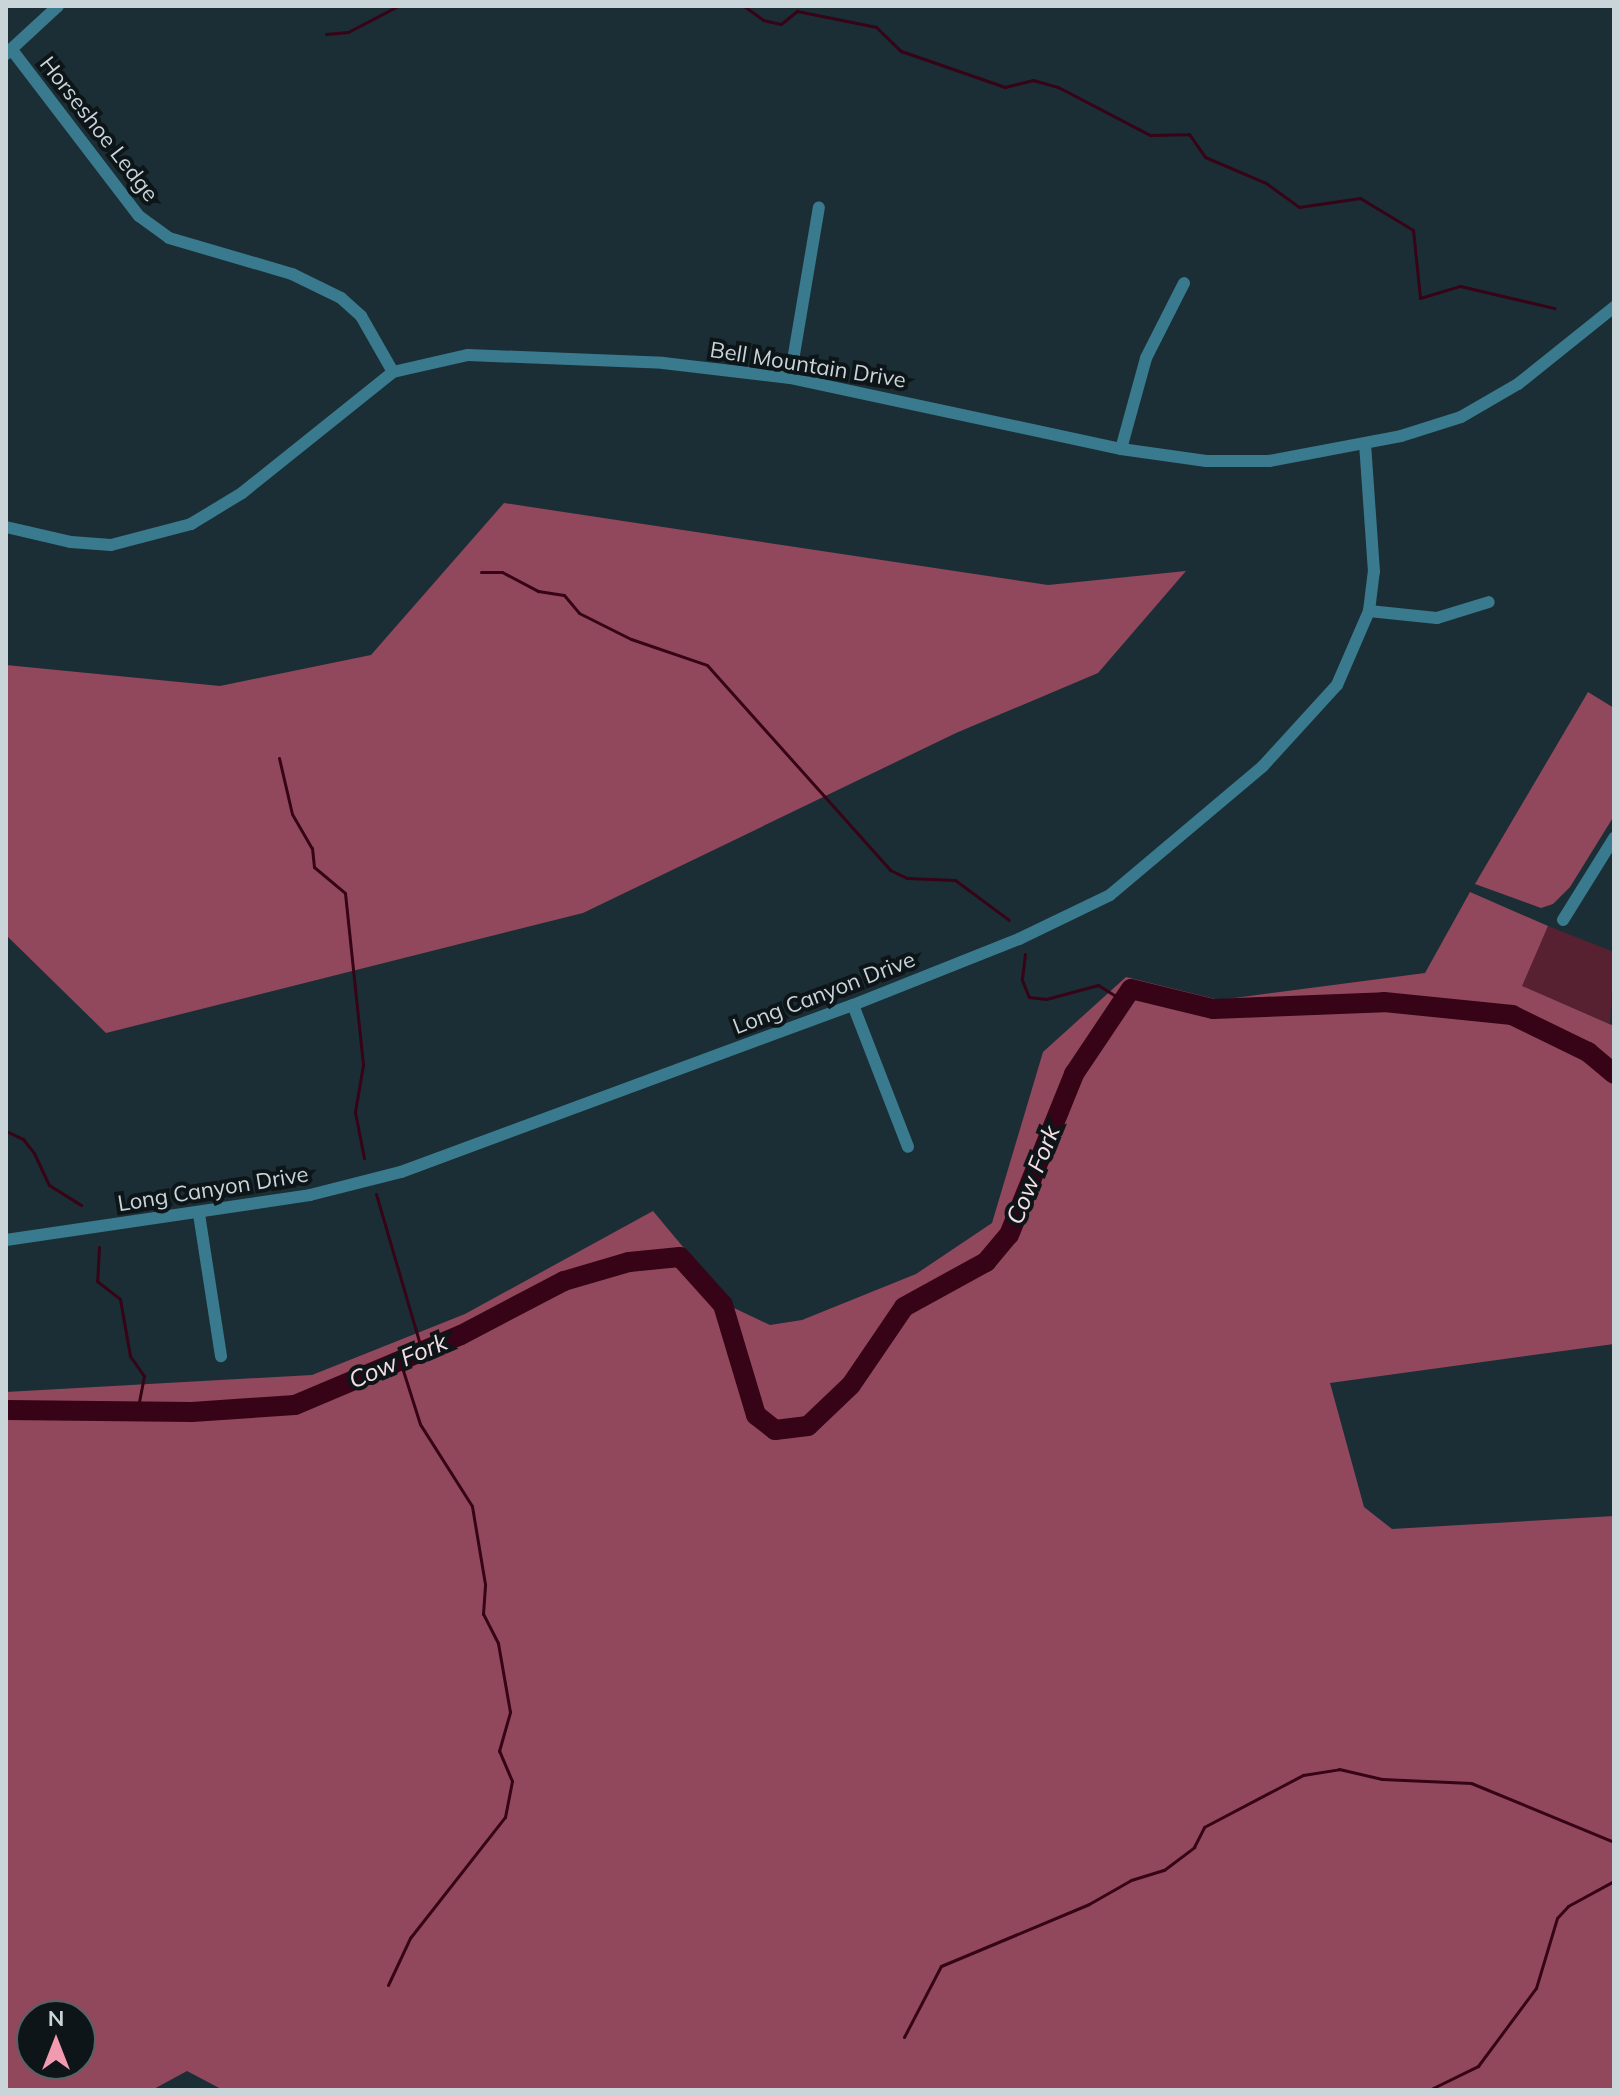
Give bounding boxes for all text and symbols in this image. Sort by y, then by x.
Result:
street label: Horseshoe Ledge [34,51,164,207]
street label: Bell Mountain Drive [708,336,908,394]
street label: Long Canyon Drive [729,946,919,1040]
water label: Cow Fork [1000,1121,1066,1229]
street label: Long Canyon Drive [116,1161,310,1217]
water label: Cow Fork [344,1327,452,1395]
north arrow [16,2000,96,2080]
text: N [48,2004,64,2032]

